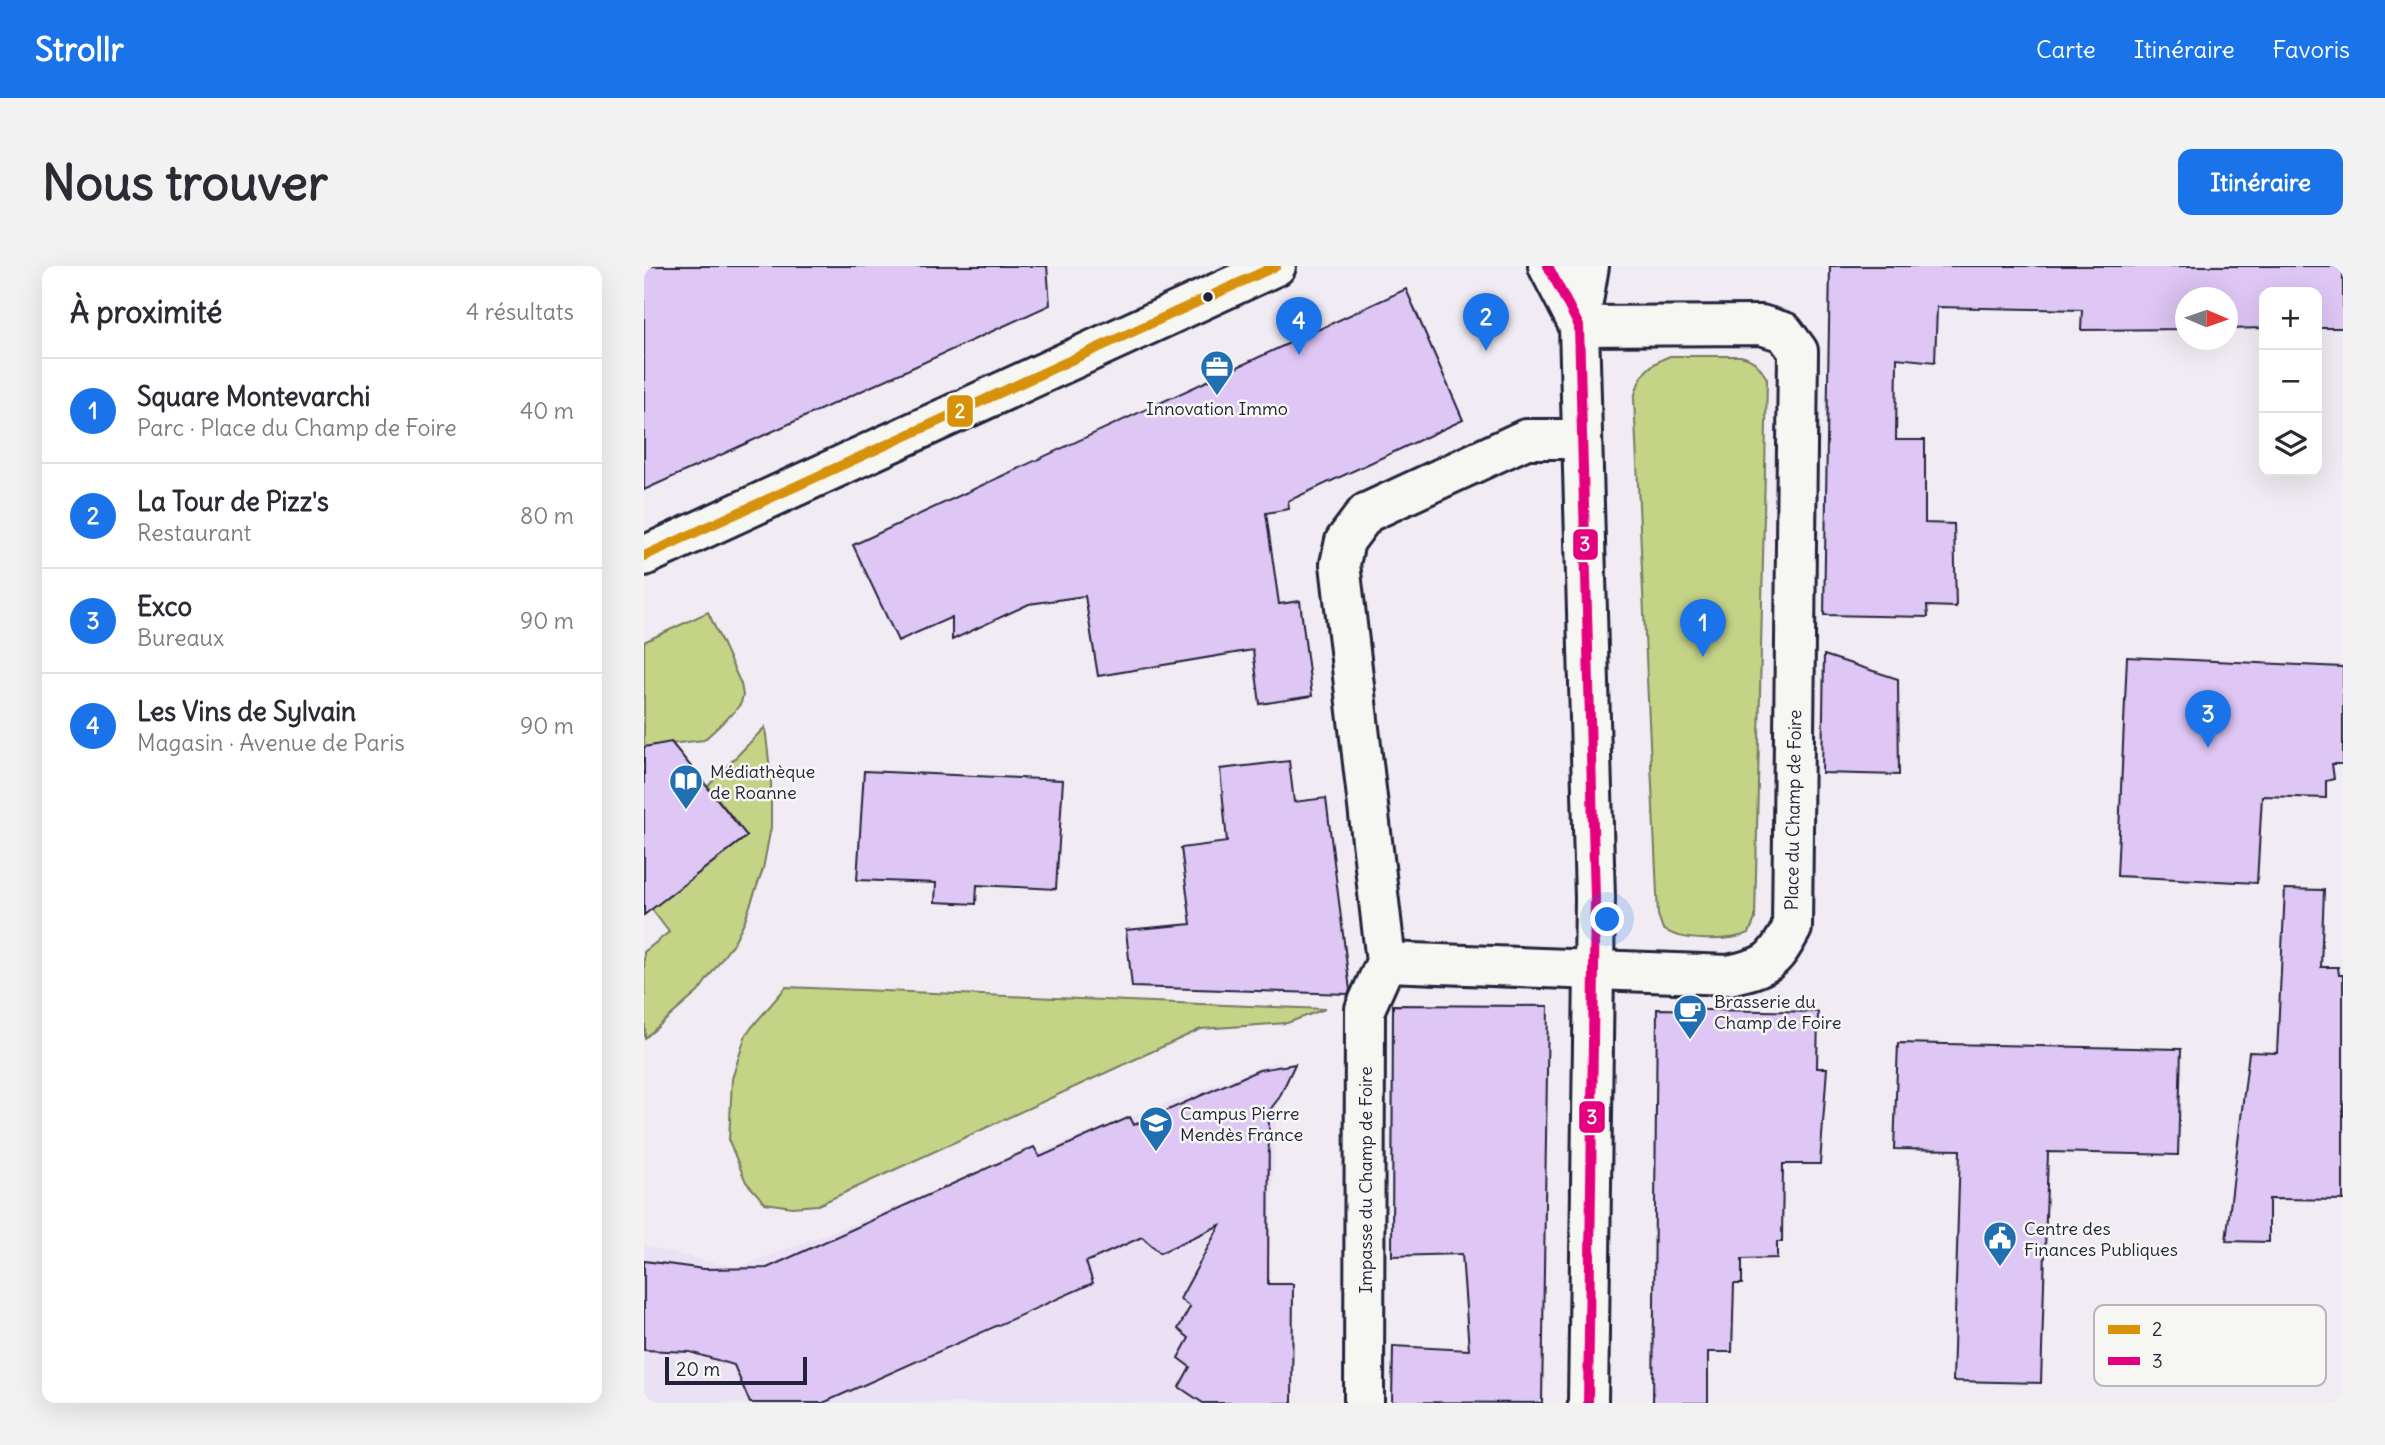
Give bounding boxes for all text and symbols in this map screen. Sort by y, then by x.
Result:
text: Strollr [35,28,124,70]
text: Carte [2036,34,2096,64]
text: Itinéraire [2134,34,2235,64]
text: Favoris [2273,34,2350,64]
button: Itinéraire [2178,149,2343,215]
text: Nous trouver [42,152,328,213]
north arrow [2175,287,2238,350]
map controls [2259,287,2322,476]
button: + [2259,287,2322,350]
unlabelled marker [1201,290,1215,304]
text: À proximité [70,293,222,331]
pin: 2 [1463,293,1509,351]
text: 4 résultats [466,297,574,326]
pin: 4 [1276,297,1322,355]
office icon: Innovation Immo [1198,348,1236,397]
button: − [2259,350,2322,413]
text: Square Montevarchi [137,380,370,413]
line badge: 2 [946,394,974,428]
text: 1 [88,396,98,425]
text: 40 m [520,396,574,425]
place label: Innovation Immo [1146,397,1288,420]
text: 2 [955,399,965,423]
text: Parc · Place du Champ de Foire [137,413,457,442]
button: layers [2259,413,2322,476]
text: La Tour de Pizz's [137,485,329,518]
text: 2 [87,501,99,530]
text: 80 m [520,501,574,530]
text: Restaurant [137,518,251,547]
line badge: 3 [1572,528,1599,561]
text: 3 [1580,532,1590,556]
text: Exco [137,590,192,623]
pin: 1 [1680,599,1726,657]
text: 3 [86,606,100,635]
text: 90 m [520,606,574,635]
text: Bureaux [137,623,224,652]
pin: 3 [2185,690,2231,748]
text: Les Vins de Sylvain [137,695,356,728]
street label: Place du Champ de Foire [1780,710,1806,910]
text: 4 [86,711,100,740]
text: 90 m [520,711,574,740]
text: Magasin · Avenue de Paris [137,728,405,757]
place label: Médiathèque de Roanne [710,760,815,804]
library icon: Médiathèque de Roanne [667,762,705,811]
your location [1590,902,1624,936]
place label: Brasserie du Champ de Foire [1714,990,1841,1034]
cafe icon: Brasserie du Champ de Foire [1671,992,1709,1041]
street label: Impasse du Champ de Foire [1354,1066,1377,1294]
line badge: 3 [1578,1100,1606,1134]
place label: Campus Pierre Mendès France [1180,1102,1303,1146]
school or university icon: Campus Pierre Mendès France [1137,1104,1175,1153]
text: 3 [1587,1105,1597,1129]
place label: Centre des Finances Publiques [2024,1217,2178,1261]
public building icon: Centre des Finances Publiques [1981,1219,2019,1268]
legend [2094,1305,2326,1386]
text: 2 [2152,1317,2162,1341]
text: 3 [2152,1349,2163,1373]
scale bar [665,1354,807,1386]
text: 20 m [676,1357,720,1381]

